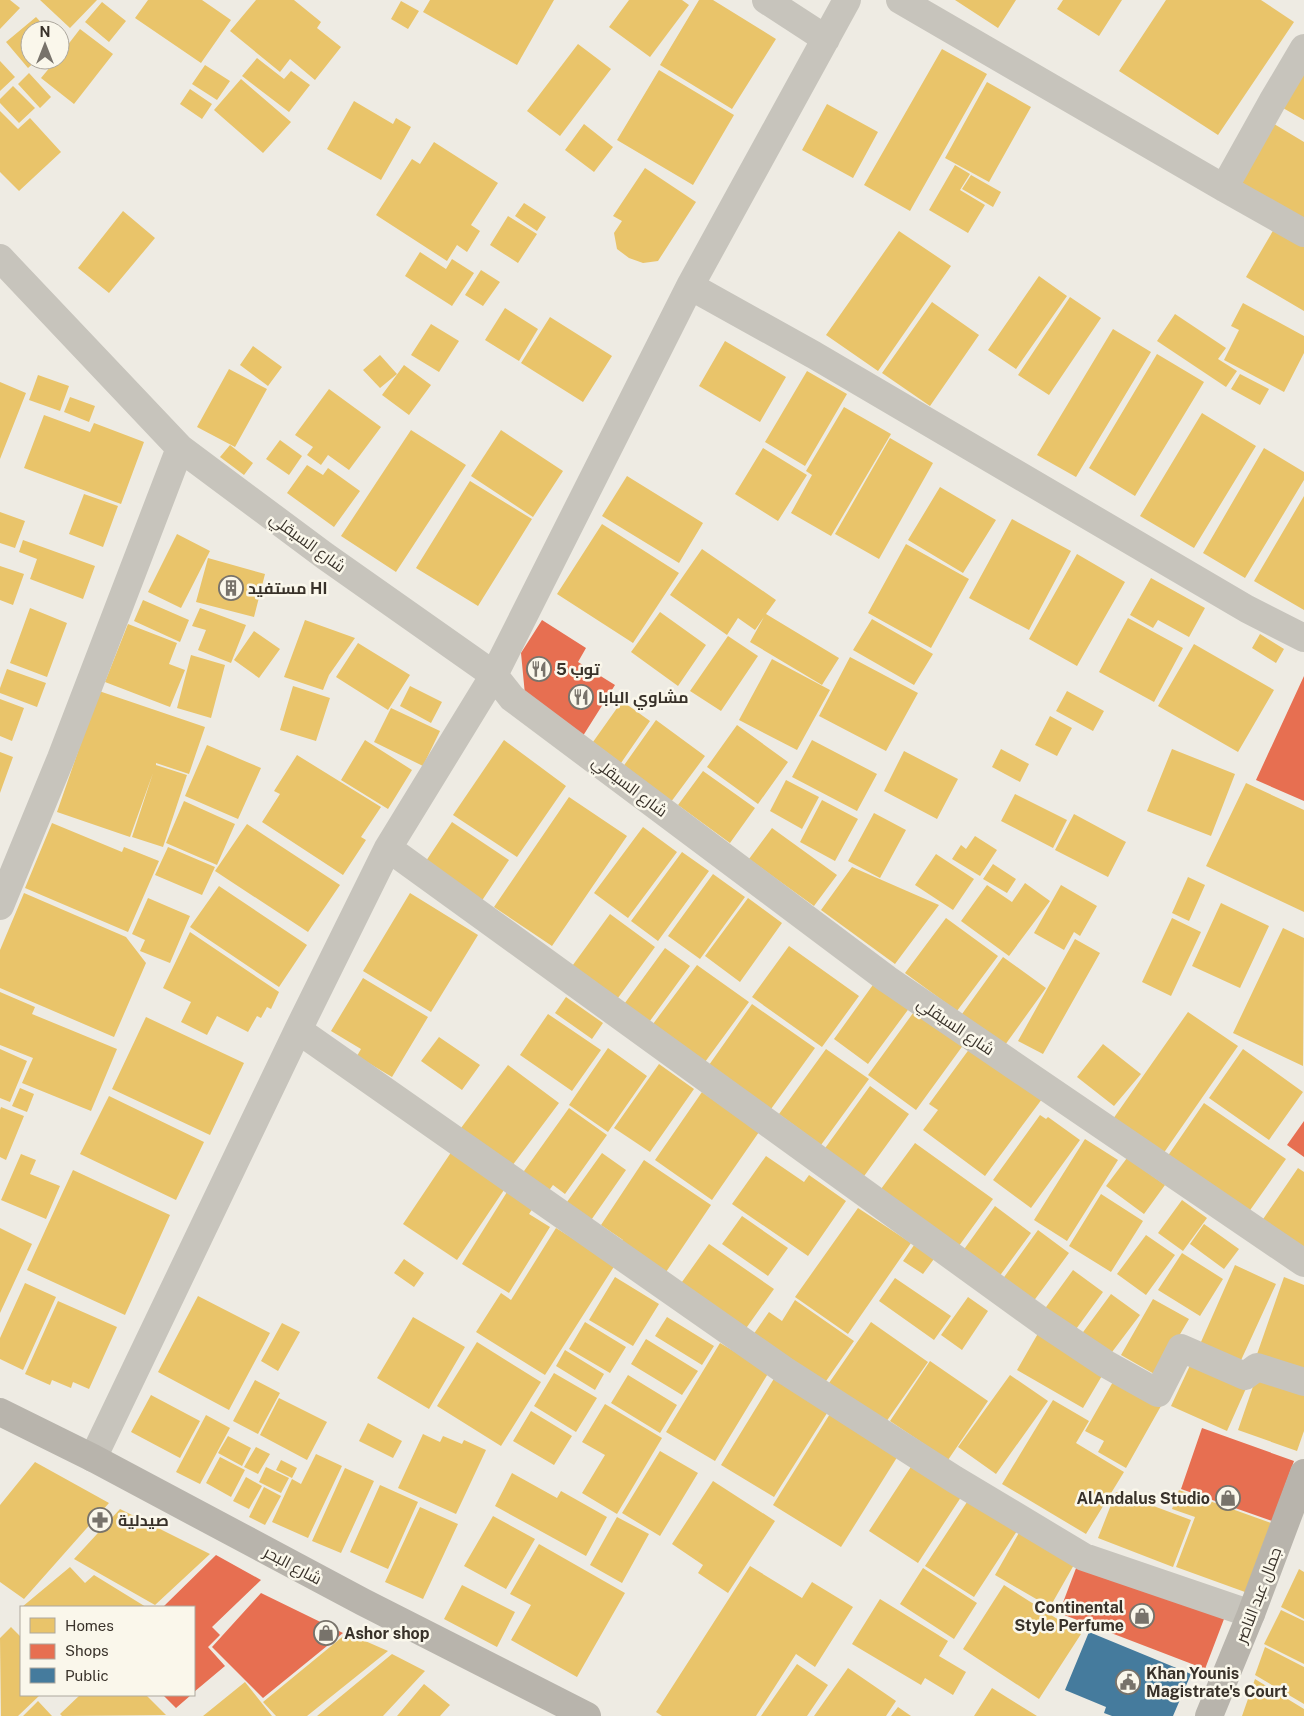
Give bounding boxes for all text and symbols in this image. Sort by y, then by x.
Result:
north arrow [20,20,70,70]
text: N [40,24,50,40]
street label: شارع السيقلي [264,509,349,580]
building icon: مستفيد HI [218,575,244,601]
place label: مستفيد HI [248,579,327,598]
restaurant icon: توب 5 [526,656,552,682]
place label: توب 5 [556,660,601,679]
restaurant icon: مشاوي البابا [568,684,594,710]
place label: مشاوي البابا [598,688,689,710]
street label: شارع السيقلي [586,752,671,824]
street label: شارع السيقلي [911,994,998,1063]
shop icon: AlAndalus Studio [1215,1485,1241,1511]
place label: AlAndalus Studio [1076,1489,1210,1508]
pharmacy icon: صيدلية [87,1507,113,1533]
place label: صيدلية [118,1511,169,1530]
street label: شارع البحر [259,1542,325,1590]
street label: جمال عبد الناصر [1231,1545,1286,1647]
place label: Continental Style Perfume [1014,1598,1124,1635]
shop icon: Continental Style Perfume [1129,1603,1155,1629]
legend [20,1606,195,1696]
text: Homes [65,1617,114,1634]
shop icon: Ashor shop [313,1620,339,1646]
place label: Ashor shop [344,1624,430,1643]
text: Shops [65,1642,109,1659]
place label: Khan Younis Magistrate's Court [1146,1664,1288,1701]
text: Public [65,1667,109,1684]
public building icon: Khan Younis Magistrate's Court [1115,1669,1141,1695]

